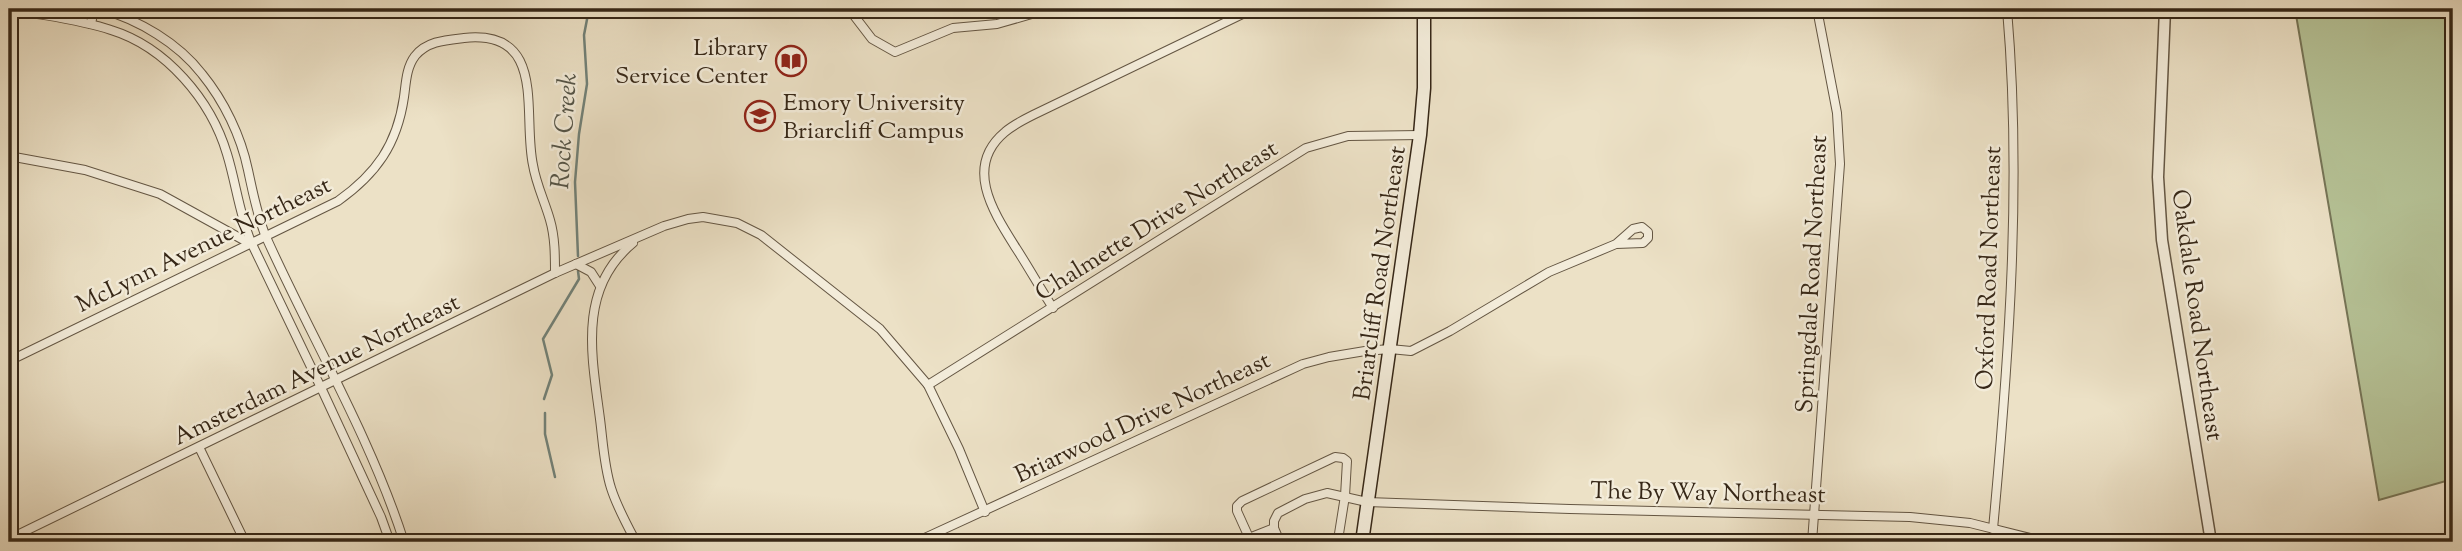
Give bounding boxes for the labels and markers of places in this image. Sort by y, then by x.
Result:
place label: Library Service Center [615,32,768,94]
library icon: Library Service Center [774,44,808,78]
place label: Emory University Briarcliff Campus [783,87,965,149]
school or university icon: Emory University Briarcliff Campus [743,99,777,133]

